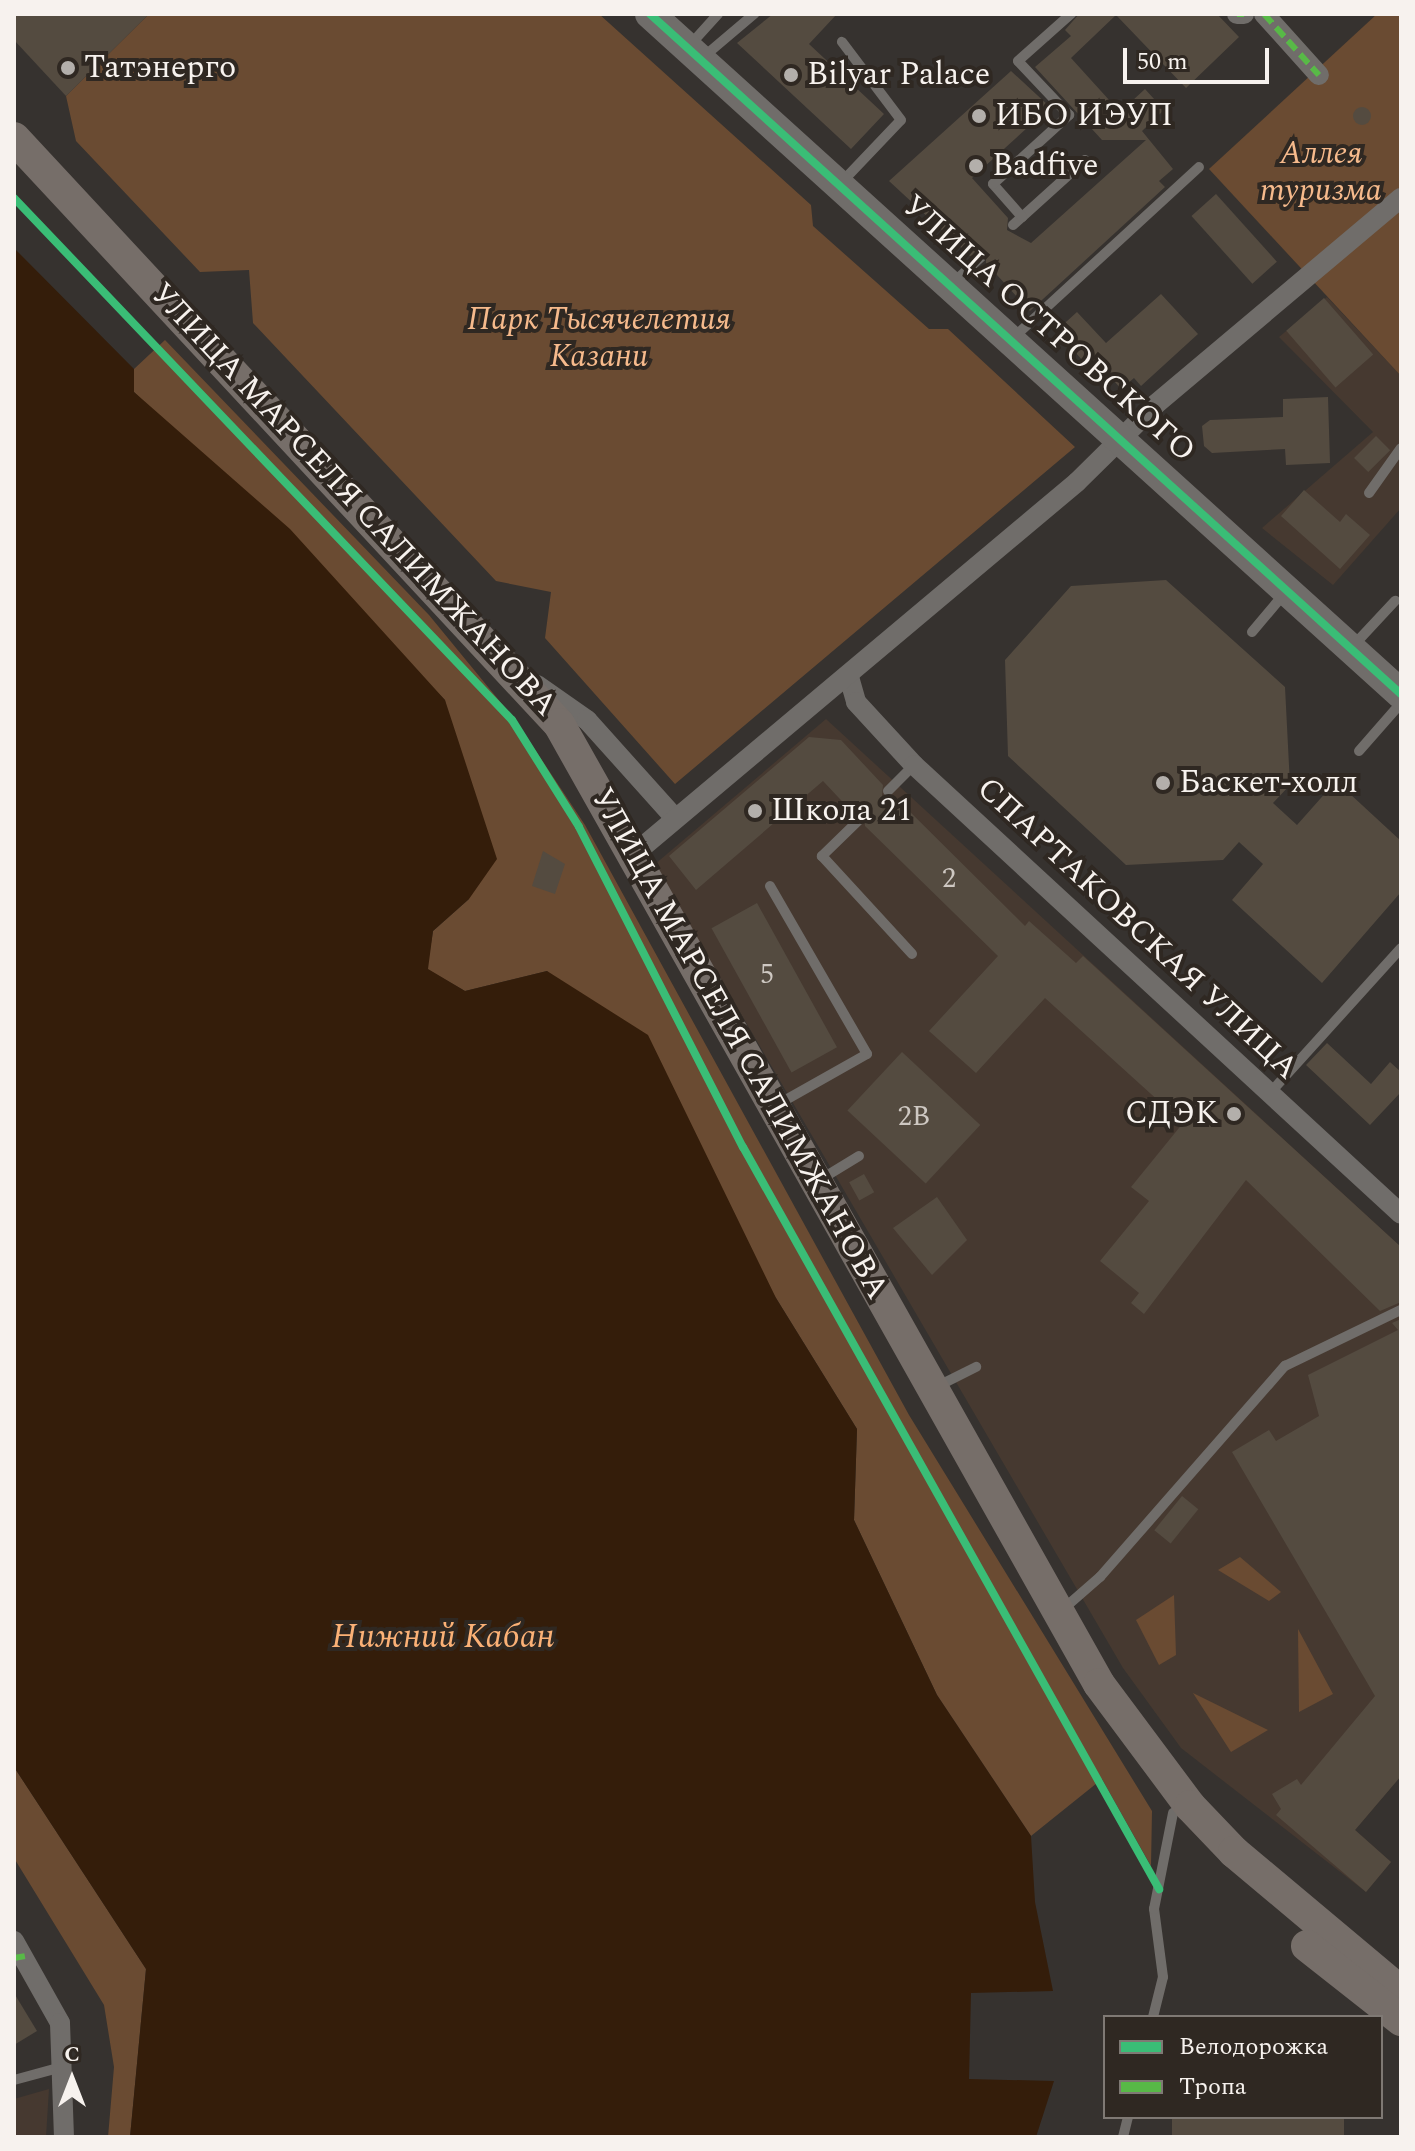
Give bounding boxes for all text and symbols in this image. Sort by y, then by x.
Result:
scale bar [1127,32,1273,82]
text: 50 m [1137,44,1188,80]
place label: Татэнерго [84,49,236,87]
place label: Bilyar Palace [807,56,990,94]
marker: Татэнерго [59,59,77,77]
marker: Bilyar Palace [782,66,800,84]
place label: ИБО ИЭУП [995,97,1173,135]
marker: ИБО ИЭУП [970,107,988,125]
park label: Аллея туризма [1260,136,1382,211]
place label: Badfive [992,147,1098,185]
marker: Badfive [967,157,985,175]
street label: УЛИЦА ОСТРОВСКОГО [894,187,1202,471]
street label: УЛИЦА МАРСЕЛЯ САЛИМЖАНОВА [142,275,564,725]
park label: Парк Тысячелетия Казани [467,302,731,377]
place label: Баскет-холл [1179,764,1358,802]
street label: СПАРТАКОВСКАЯ УЛИЦА [968,770,1306,1088]
marker: Баскет-холл [1154,774,1172,792]
street label: УЛИЦА МАРСЕЛЯ САЛИМЖАНОВА [582,782,896,1306]
place label: Школа 21 [771,792,912,830]
marker: Школа 21 [746,802,764,820]
house number: 2 [942,862,956,896]
house number: 5 [760,958,774,992]
place label: СДЭК [1125,1095,1218,1133]
house number: 2В [898,1100,930,1134]
marker: СДЭК [1225,1105,1243,1123]
water label: Нижний Кабан [332,1618,554,1658]
legend [1103,2015,1383,2119]
text: Велодорожка [1179,2029,1328,2065]
text: С [64,2038,80,2071]
north arrow [32,2039,112,2119]
text: Тропа [1179,2069,1247,2105]

